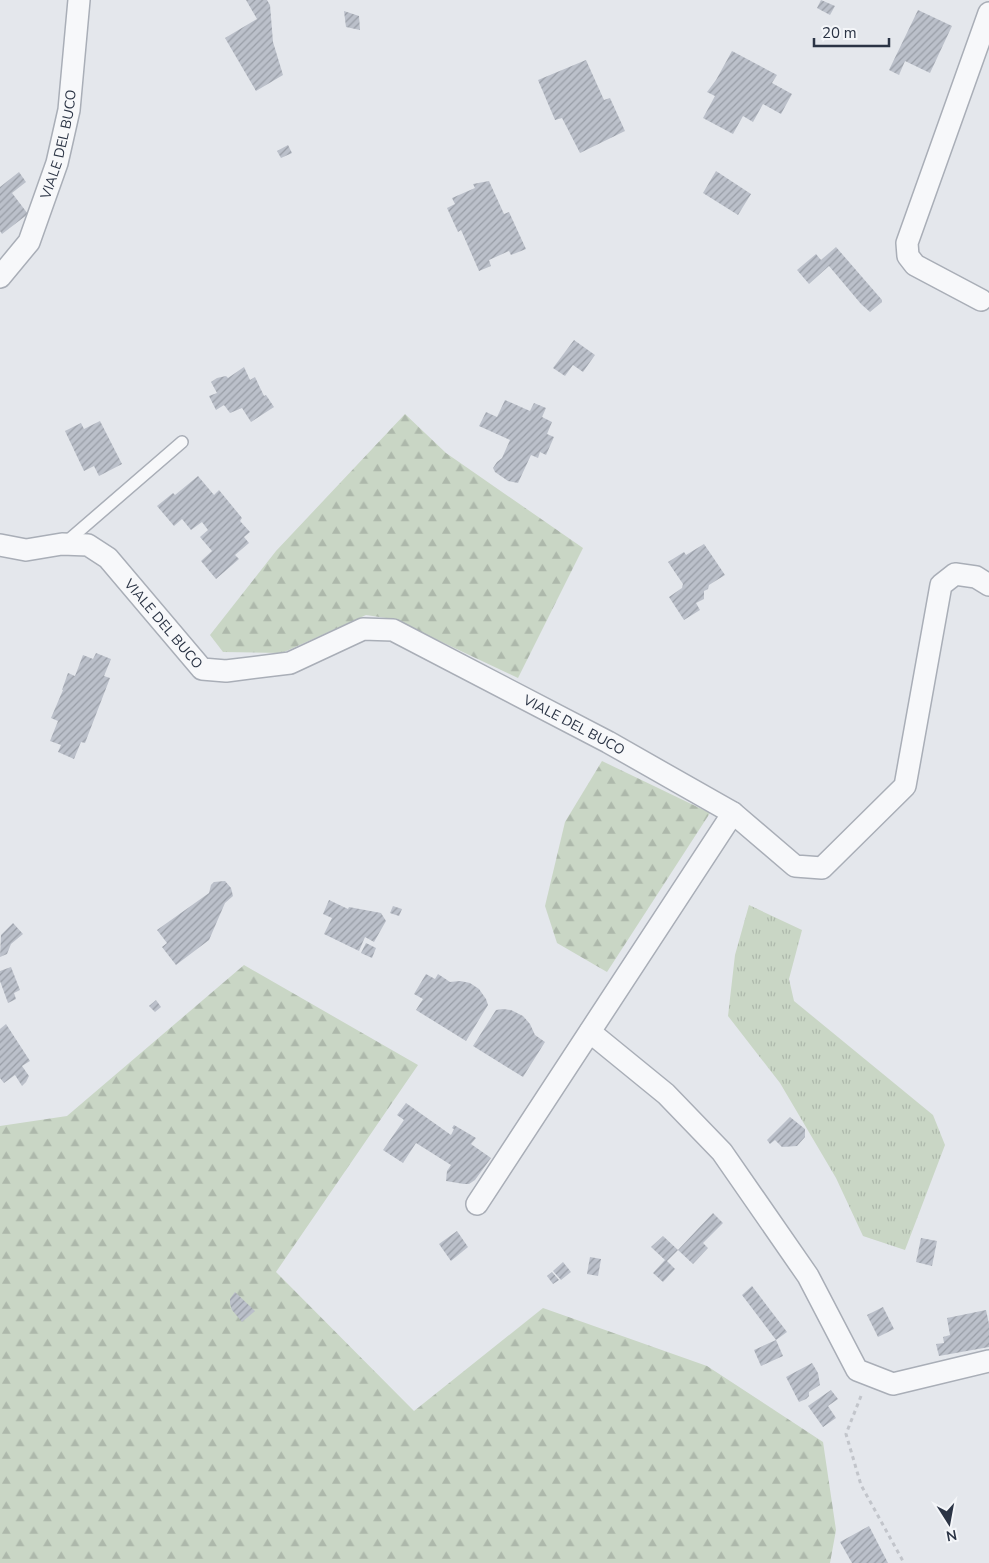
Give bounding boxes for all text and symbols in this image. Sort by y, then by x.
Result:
scale bar [814,15,889,47]
text: 20 m [822,23,857,43]
street label: VIALE DEL BUCO [36,89,81,202]
street label: VIALE DEL BUCO [119,574,207,673]
street label: VIALE DEL BUCO [519,690,628,760]
north arrow [924,1498,974,1548]
text: N [944,1525,958,1546]

